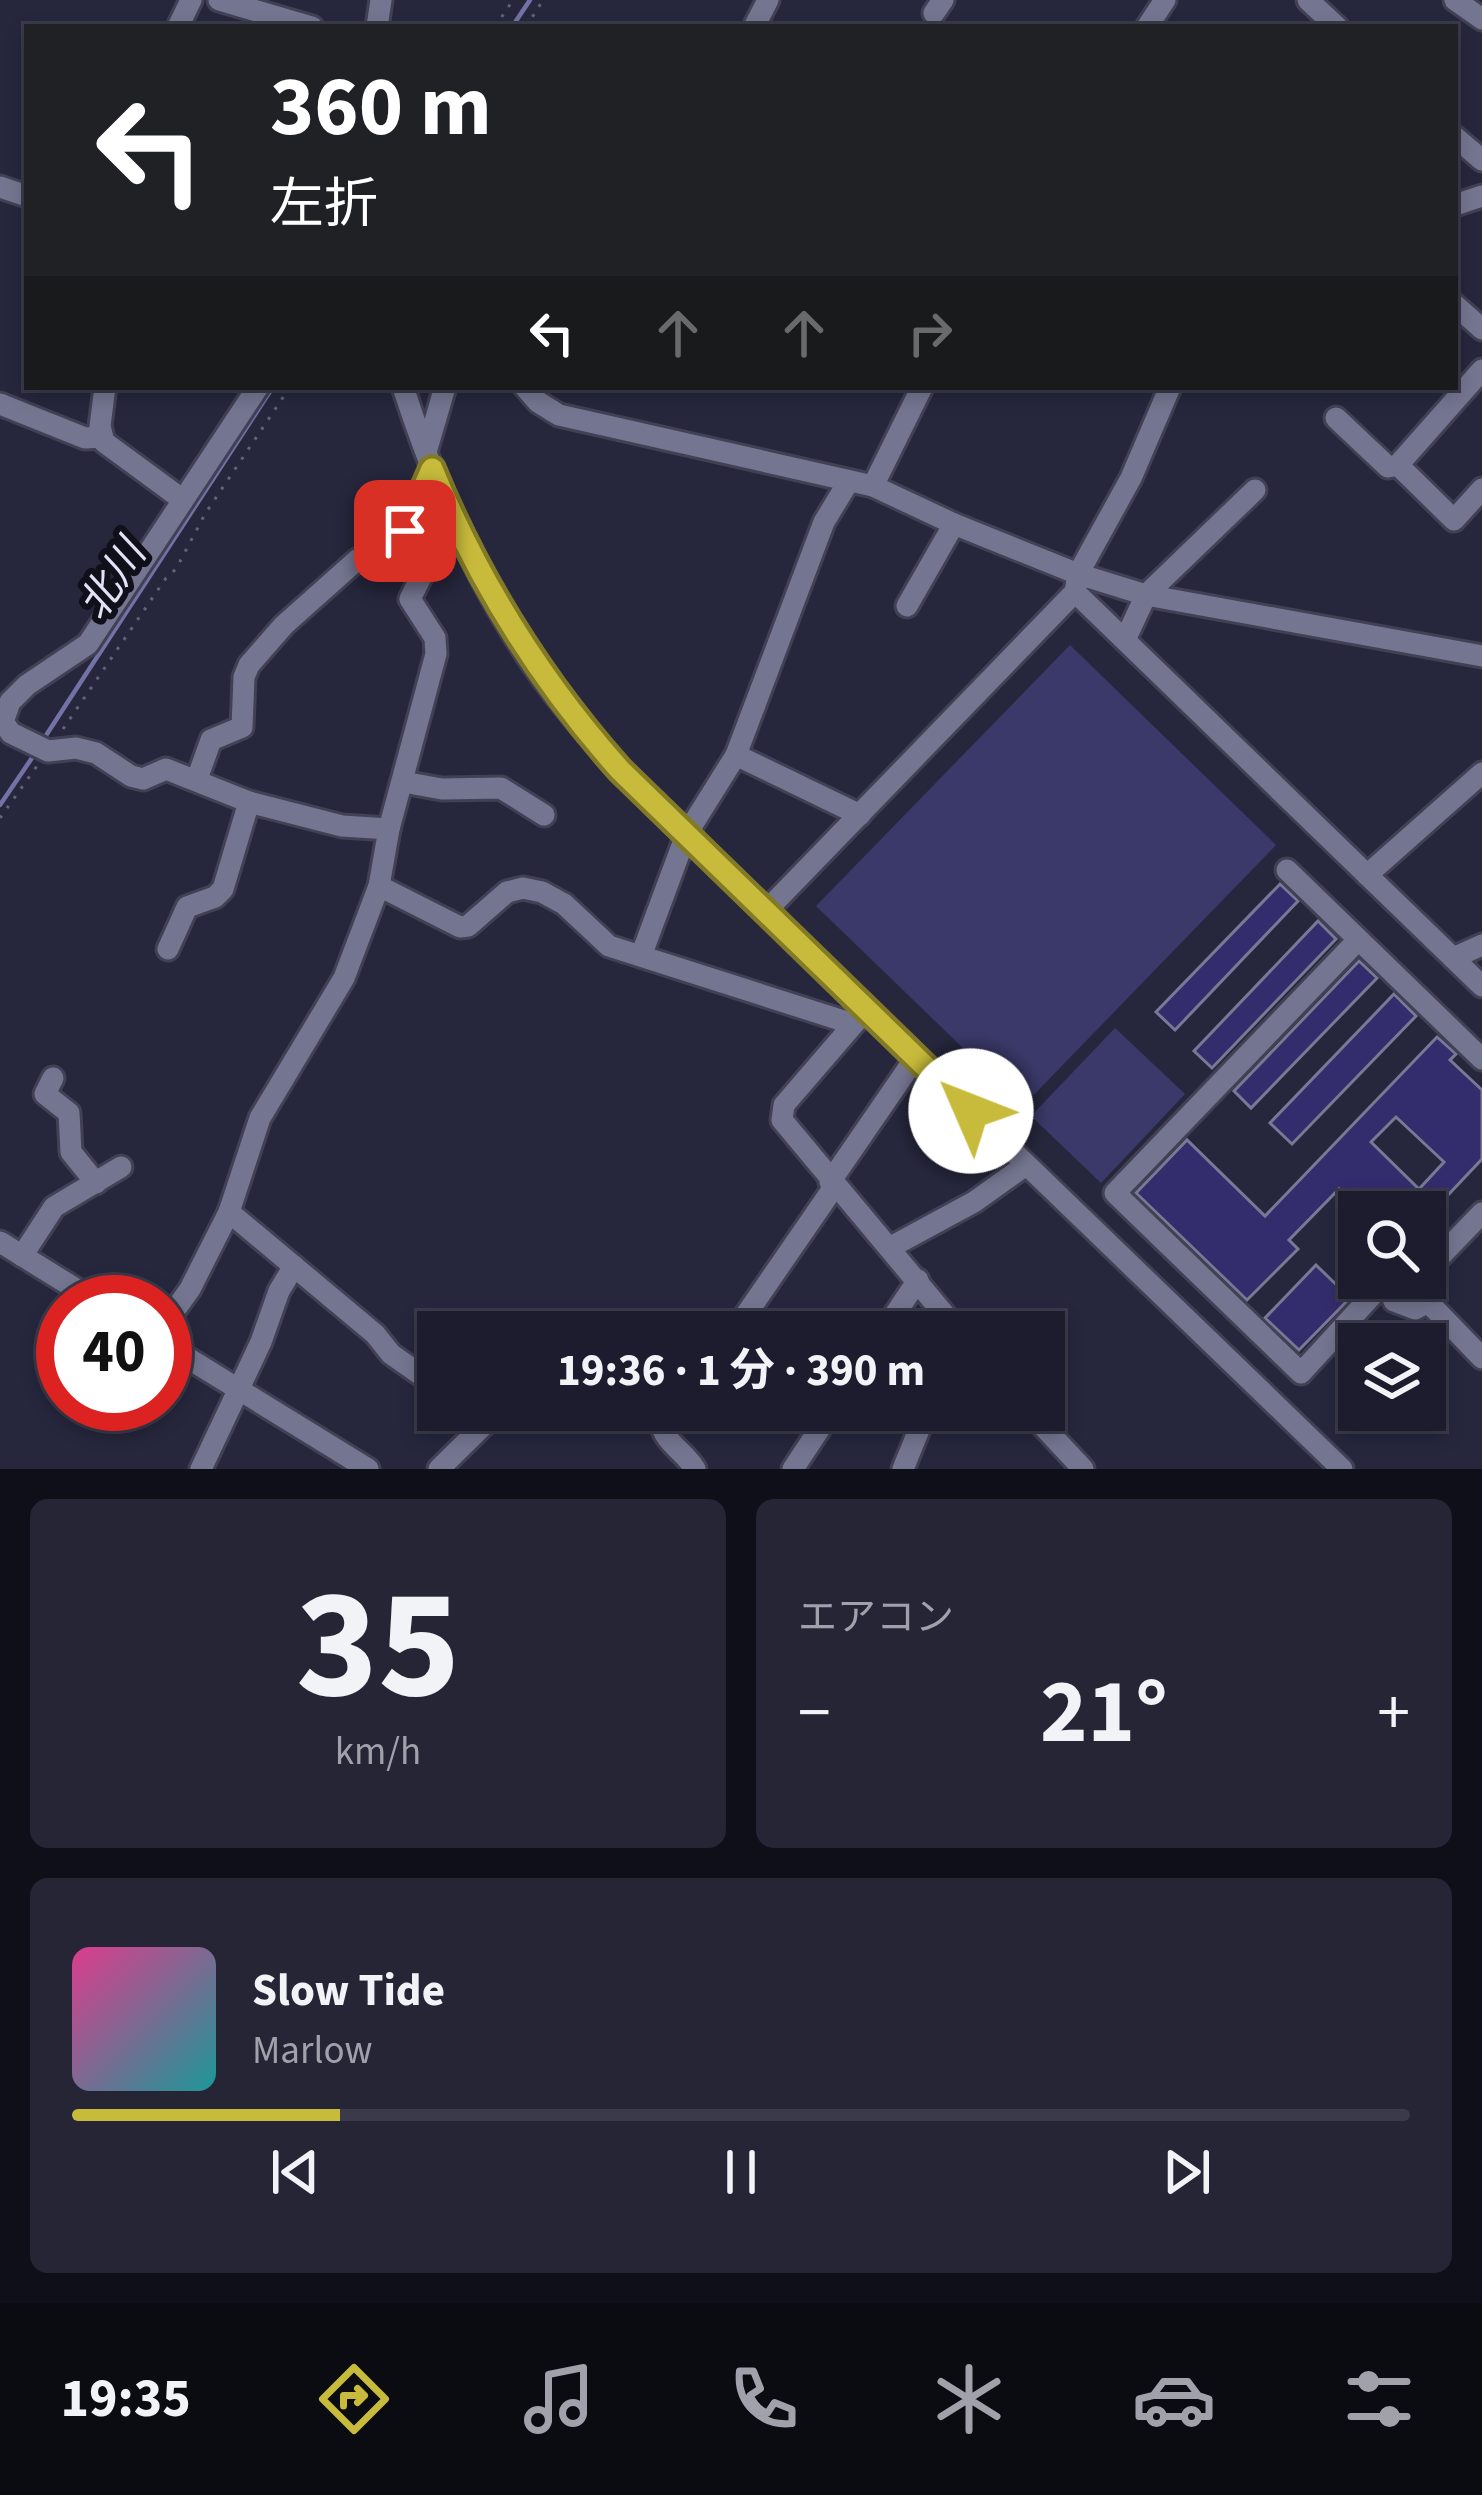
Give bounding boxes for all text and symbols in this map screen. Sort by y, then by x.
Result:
text: 360 m [270,48,492,168]
icon: left [72,72,228,228]
text: 左折 [270,167,378,244]
icon: left [519,300,585,366]
icon: ahead [645,300,711,366]
icon: ahead [771,300,837,366]
icon: right [897,300,963,366]
pin [354,480,456,582]
icon: arrive [372,498,438,564]
water label: 北川 [65,525,163,632]
position arrow [908,1048,1034,1174]
map controls [1338,1191,1446,1431]
button: search [1338,1191,1446,1299]
speed limit sign: 40 [36,1275,192,1431]
button: layers [1338,1323,1446,1431]
text: 19:36 · 1 分 · 390 m [557,1339,925,1403]
text: 35 [296,1535,460,1757]
text: エアコン [798,1590,954,1646]
text: 21° [1040,1649,1168,1777]
text: − [798,1666,831,1760]
text: + [1377,1666,1410,1760]
text: km/h [335,1724,421,1780]
text: Slow Tide [252,1959,445,2023]
text: Marlow [252,2023,373,2079]
icon: previous [262,2139,328,2205]
icon: pause [708,2139,774,2205]
icon: next [1154,2139,1220,2205]
icon: directions [312,2357,396,2441]
icon: music [517,2357,601,2441]
icon: phone [722,2357,806,2441]
icon: climate [927,2357,1011,2441]
icon: car [1132,2357,1216,2441]
icon: filters [1337,2357,1421,2441]
text: 19:35 [61,2361,191,2438]

